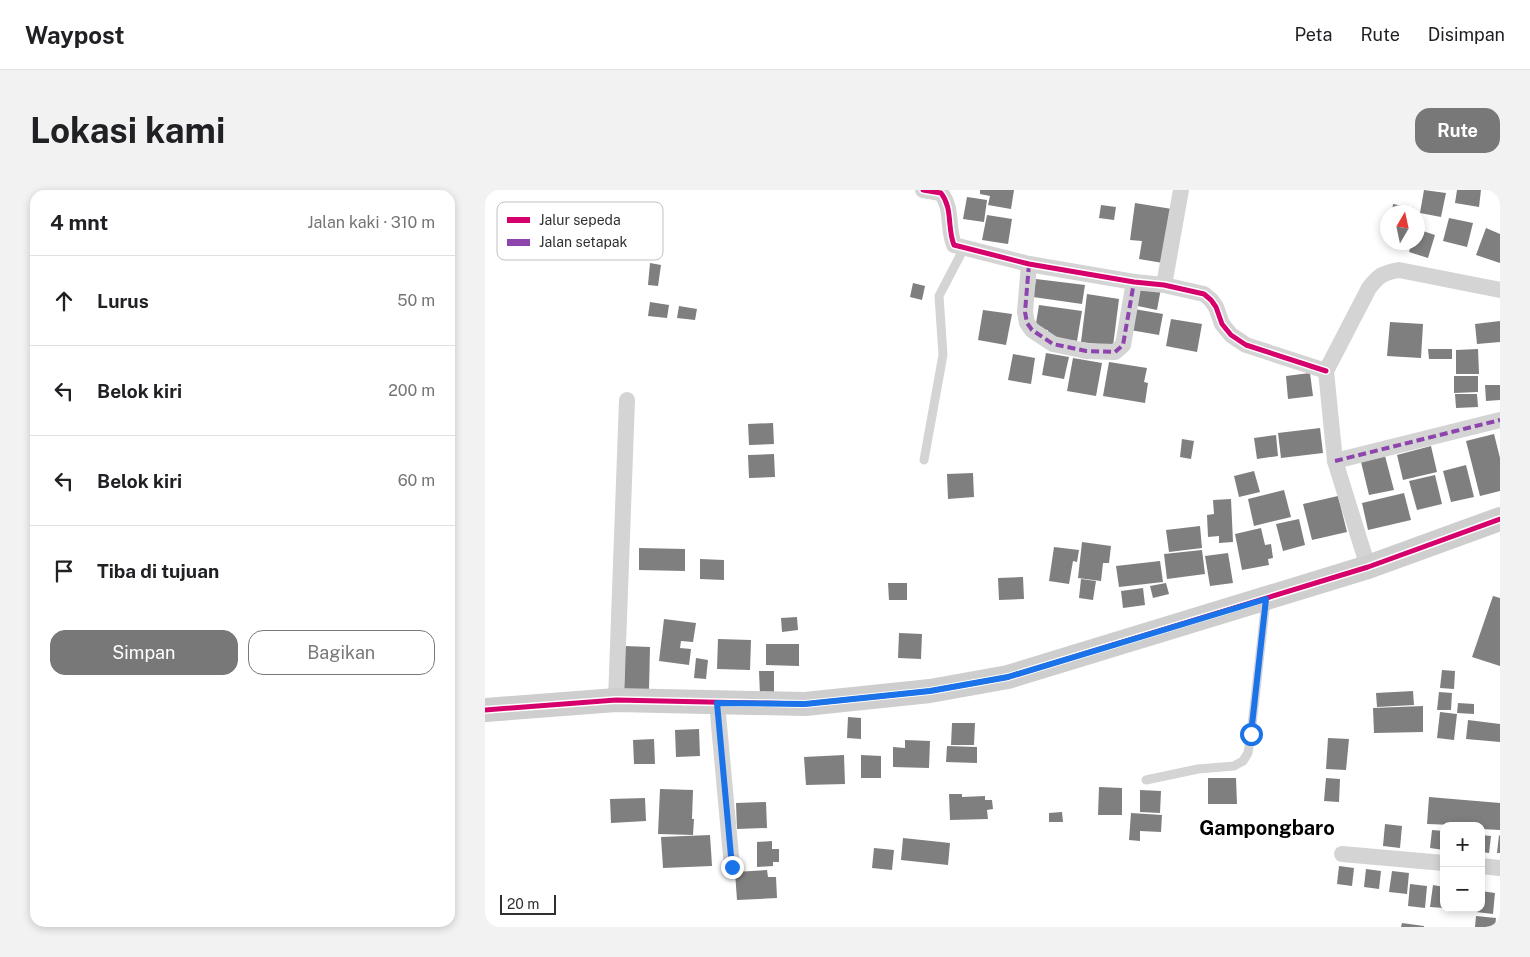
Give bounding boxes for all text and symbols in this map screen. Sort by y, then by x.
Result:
text: Waypost [25,21,125,49]
text: Peta [1294,24,1332,45]
text: Rute [1360,24,1400,45]
text: Disimpan [1428,24,1505,45]
button: Rute [1415,108,1500,153]
text: Lokasi kami [30,110,225,151]
legend [497,202,663,260]
north arrow [1380,205,1425,250]
text: 4 mnt [50,210,108,235]
text: Jalur sepeda [539,212,621,228]
text: Jalan kaki · 310 m [307,213,435,232]
text: Jalan setapak [539,234,627,250]
icon: ahead [50,287,78,315]
text: Lurus [97,290,149,312]
text: 50 m [397,291,435,310]
icon: left [50,377,78,405]
text: Belok kiri [97,380,182,402]
text: 200 m [388,381,435,400]
icon: left [50,467,78,495]
text: Belok kiri [97,470,182,492]
text: 60 m [398,471,435,490]
icon: arrive [50,557,78,585]
text: Tiba di tujuan [97,560,219,582]
button: Simpan [50,630,238,675]
button: Bagikan [248,630,435,675]
route start [1240,723,1263,746]
district label: Gampongbaro [1199,816,1335,840]
map controls [1440,822,1485,912]
button: + [1440,822,1485,867]
route end [721,856,744,879]
button: − [1440,867,1485,912]
scale bar [500,892,556,915]
text: 20 m [507,896,539,912]

